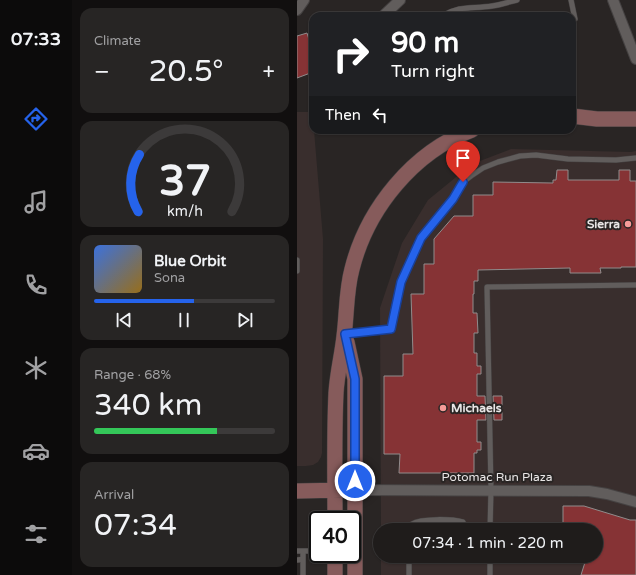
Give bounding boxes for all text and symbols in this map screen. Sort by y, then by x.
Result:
text: 90 m [391,26,459,60]
text: 07:33 [11,28,61,50]
icon: right [325,28,377,80]
text: Climate [94,33,141,49]
text: 20.5° [149,53,224,90]
text: − [94,59,110,85]
text: + [263,59,275,85]
text: Turn right [391,60,475,82]
icon: left [369,104,391,126]
icon: directions [22,105,50,133]
text: Then [325,106,361,124]
pin [446,141,480,182]
icon: arrive [452,147,474,169]
text: 37 [158,157,211,207]
icon: music [22,188,50,216]
text: km/h [167,203,202,220]
place label: Sierra [587,217,620,231]
marker: Sierra [623,219,633,229]
text: Blue Orbit [154,252,226,270]
text: Sona [154,270,185,286]
icon: phone [22,271,50,299]
icon: previous [113,309,135,331]
icon: pause [173,309,195,331]
icon: next [234,309,256,331]
icon: climate [22,354,50,382]
text: Range · 68% [94,367,171,383]
text: 340 km [94,387,202,424]
place label: Michaels [451,401,502,415]
marker: Michaels [438,403,448,413]
icon: car [22,437,50,465]
position arrow [334,460,376,502]
street label: Potomac Run Plaza [442,470,552,484]
text: Arrival [94,487,134,503]
text: 07:34 [94,507,177,544]
speed limit sign: 40 [309,511,361,563]
icon: filters [22,520,50,548]
text: 07:34 · 1 min · 220 m [413,534,563,552]

